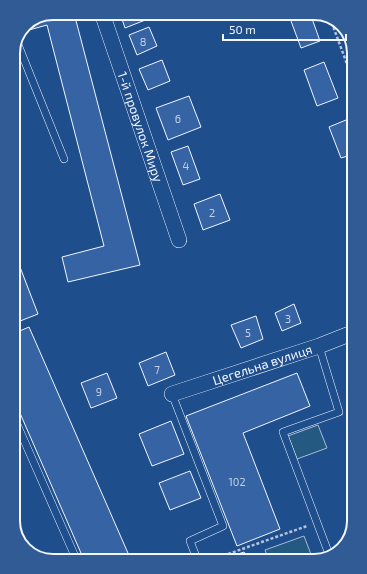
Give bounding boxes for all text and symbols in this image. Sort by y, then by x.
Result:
scale bar [223,16,346,42]
text: 50 m [229,22,256,36]
house number: 8 [140,35,146,48]
street label: 1-й провулок Миру [114,69,167,184]
house number: 6 [175,112,181,125]
house number: 4 [183,159,190,172]
house number: 2 [209,206,215,219]
house number: 3 [285,312,291,325]
house number: 5 [245,326,251,339]
street label: Цегельна вулиця [210,341,314,388]
house number: 7 [154,363,160,376]
house number: 9 [96,385,102,398]
house number: 102 [228,475,246,488]

